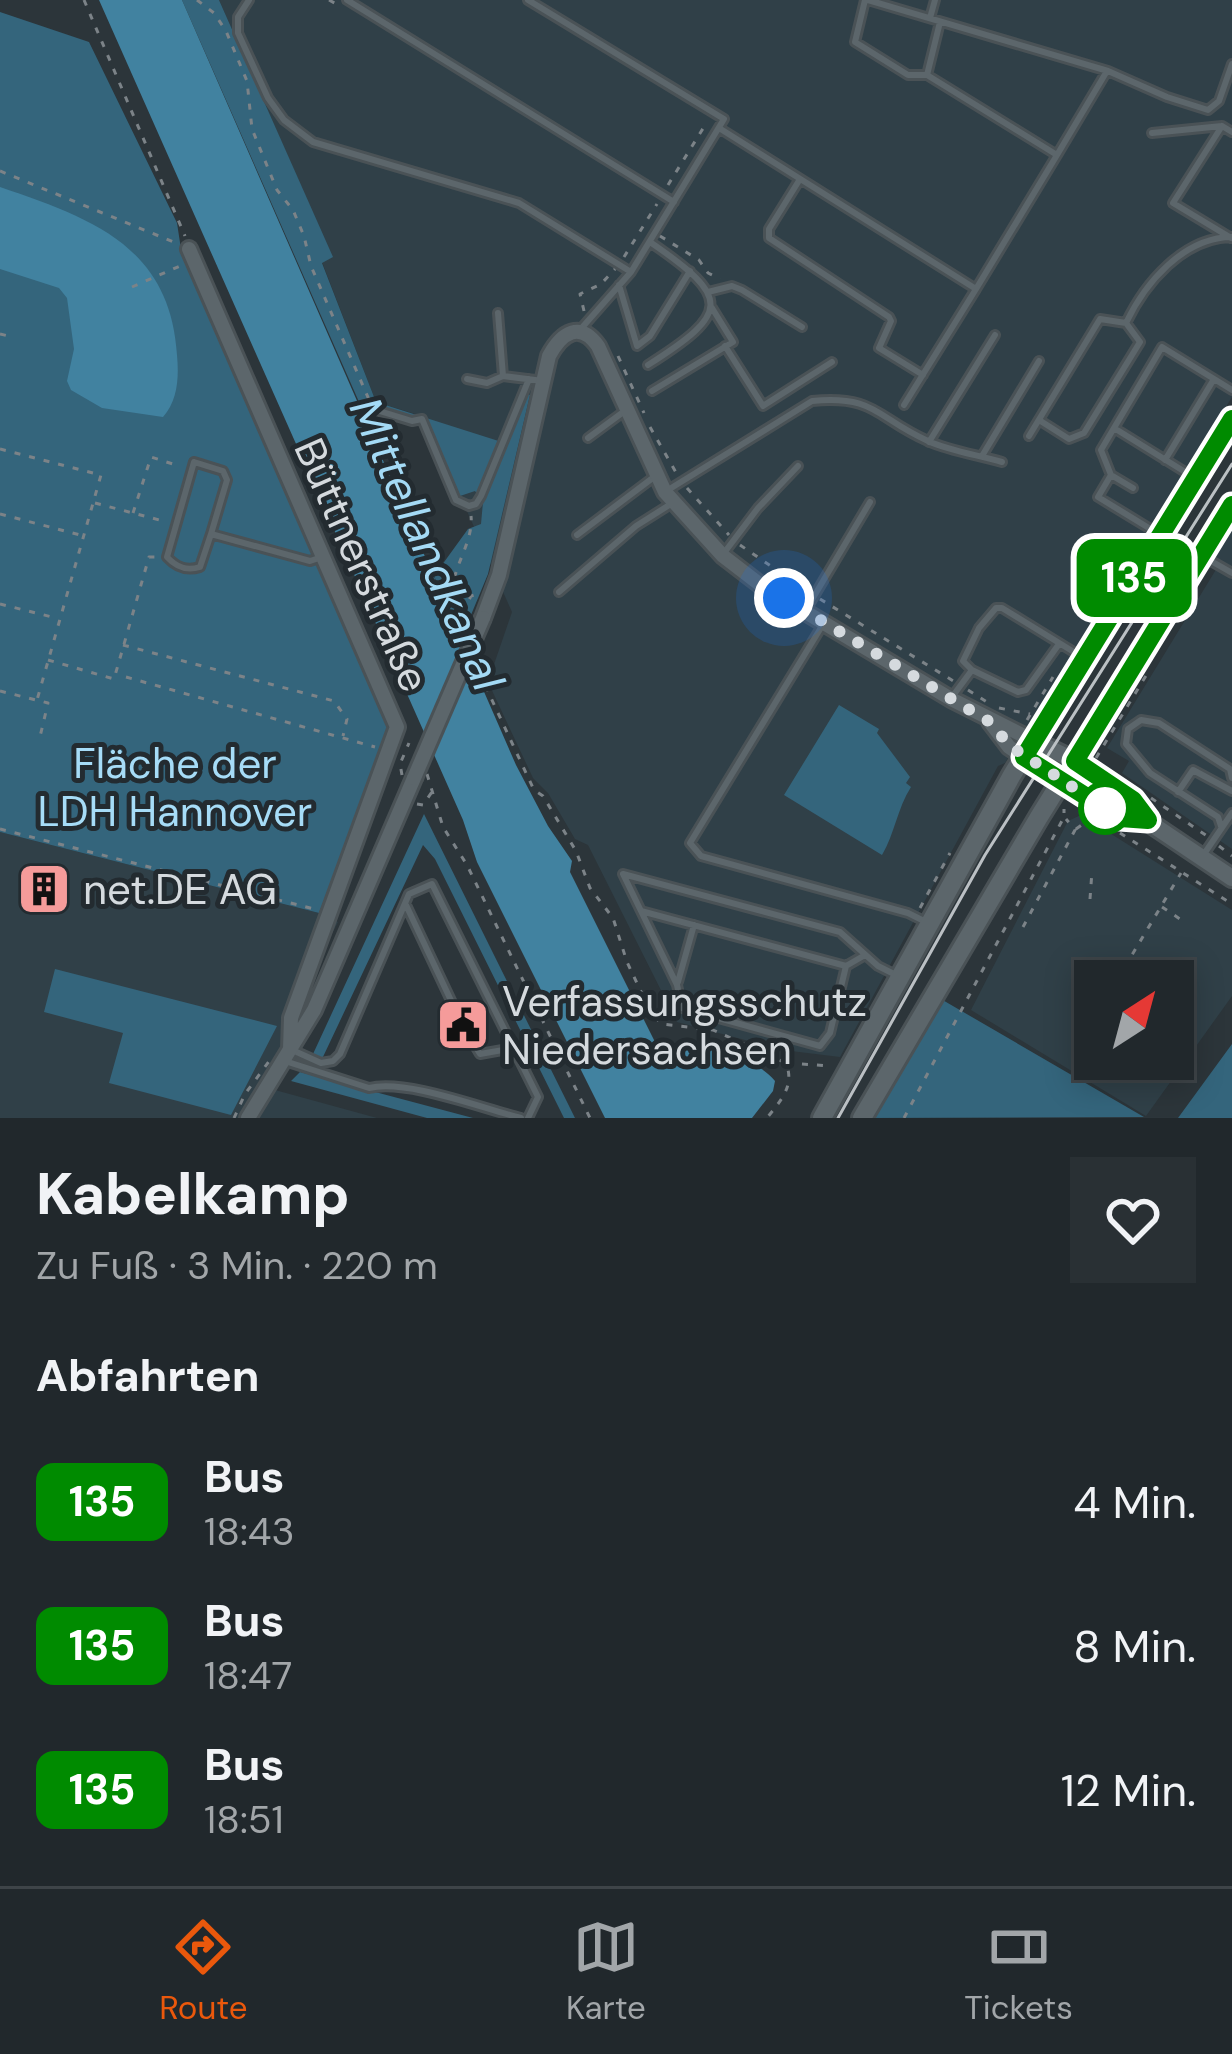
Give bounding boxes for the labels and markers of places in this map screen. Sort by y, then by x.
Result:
unlabelled marker [1080,783,1130,833]
building icon: net.DE AG [16,861,72,917]
place label: net.DE AG [83,862,277,917]
place label: Verfassungsschutz Niedersachsen [502,974,867,1077]
public building icon: Verfassungsschutz Niedersachsen [435,997,491,1053]

